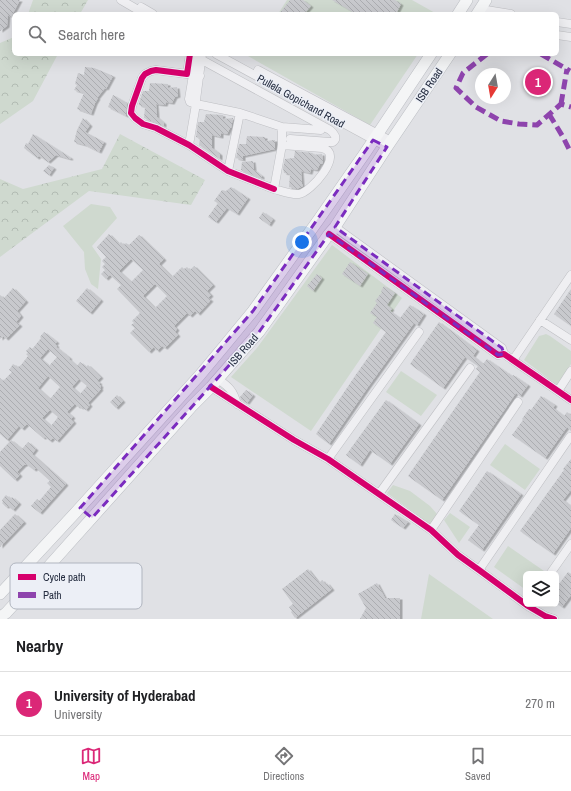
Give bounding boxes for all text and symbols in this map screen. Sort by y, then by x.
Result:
search box [12,12,559,56]
icon: search [26,23,48,45]
text: Search here [58,24,125,45]
street label: ISB Road [412,65,446,105]
pin: 1 [525,67,551,97]
north arrow [475,68,511,104]
street label: Pullela Gopichand Road [255,71,347,131]
your location [292,232,312,252]
street label: ISB Road [225,331,261,369]
legend [10,563,142,609]
text: Cycle path [43,570,86,584]
map controls [523,571,559,607]
button: layers [523,571,559,607]
text: Path [43,588,62,602]
text: Nearby [16,634,63,657]
text: University of Hyderabad [54,685,196,706]
text: 1 [26,695,32,712]
text: 270 m [525,695,555,712]
text: University [54,706,102,723]
tab: Map [80,745,102,783]
tab: Directions [263,745,304,783]
tab: Saved [465,745,491,783]

